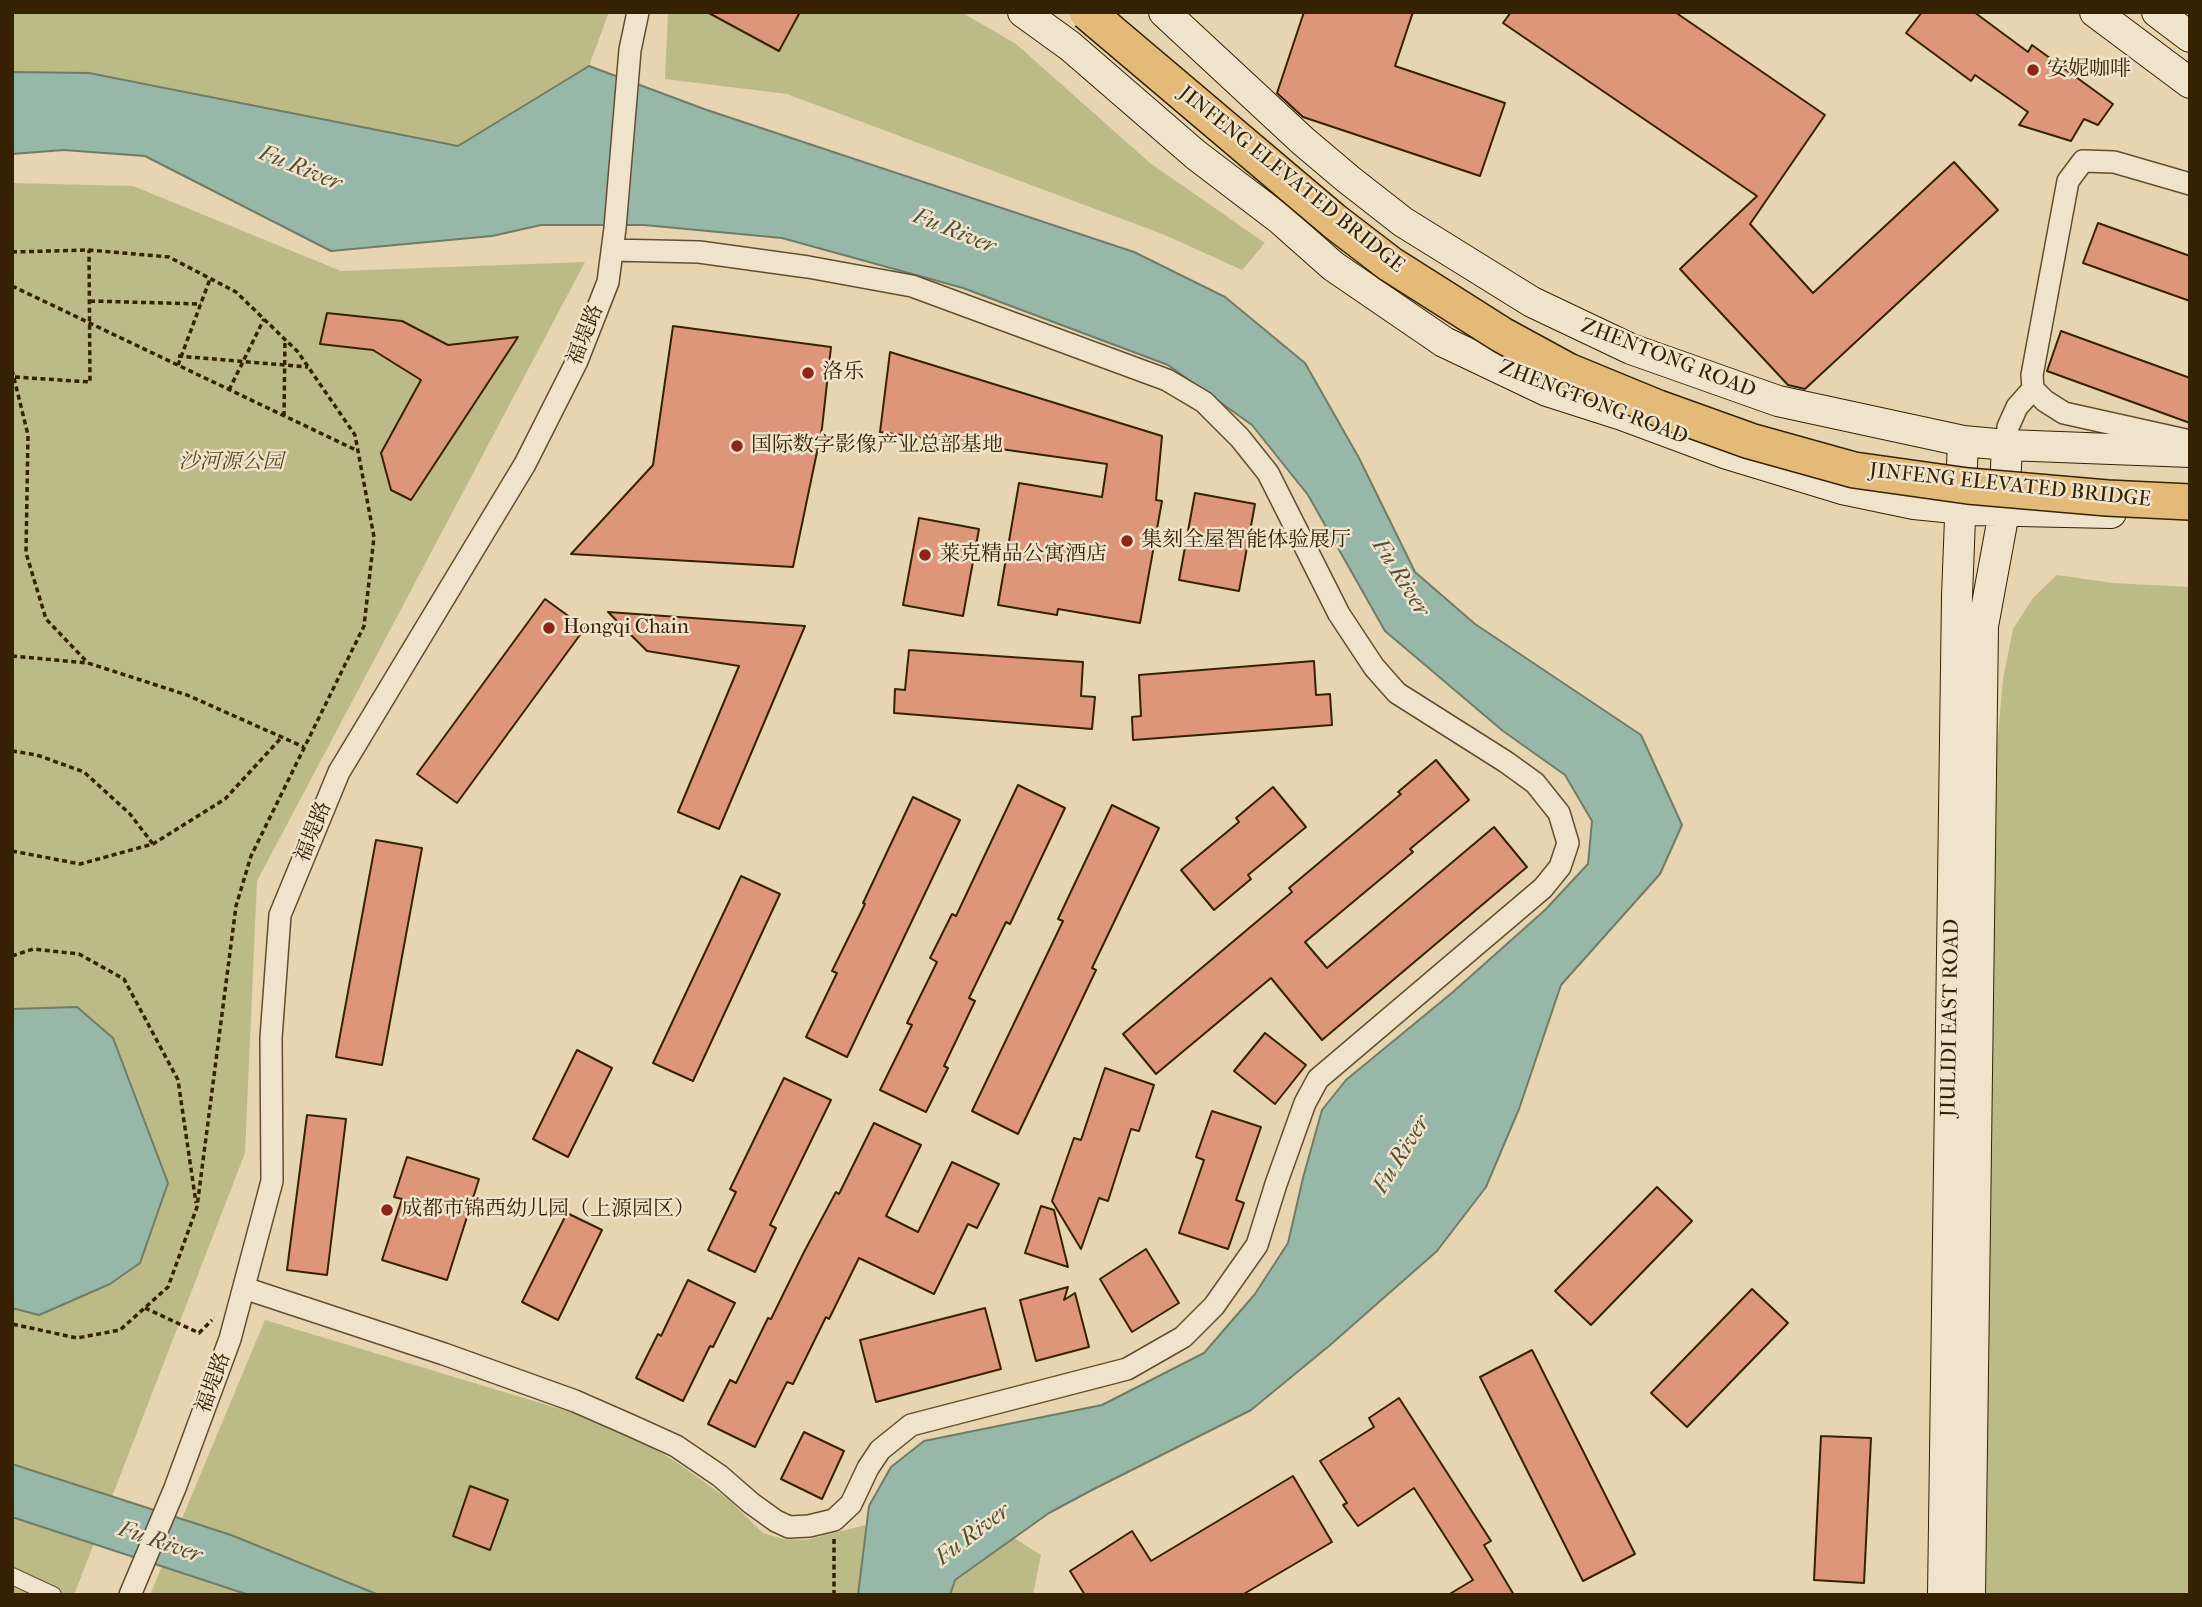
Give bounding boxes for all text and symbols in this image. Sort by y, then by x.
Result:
place label: 安妮咖啡 [2047,57,2131,83]
marker: 安妮咖啡 [2025,62,2041,78]
street label: JINFENG ELEVATED BRIDGE [1173,81,1409,279]
water label: Fu River [255,140,345,198]
water label: Fu River [909,203,999,261]
street label: 福堤路 [563,301,609,369]
street label: ZHENTONG ROAD [1577,314,1759,404]
street label: ZHENGTONG ROAD [1495,355,1691,451]
place label: 洛乐 [822,360,864,386]
marker: 洛乐 [800,365,816,381]
place label: 国际数字影像产业总部基地 [751,433,1003,459]
marker: 国际数字影像产业总部基地 [729,438,745,454]
park label: 沙河源公园 [179,450,283,476]
street label: JINFENG ELEVATED BRIDGE [1868,459,2152,513]
place label: 集刻全屋智能体验展厅 [1141,528,1351,554]
marker: 集刻全屋智能体验展厅 [1119,533,1135,549]
water label: Fu River [1365,534,1435,622]
place label: 莱克精品公寓酒店 [939,542,1107,568]
marker: 莱克精品公寓酒店 [917,547,933,563]
place label: Hongqi Chain [563,615,689,641]
marker: Hongqi Chain [541,620,557,636]
street label: 福堤路 [291,798,337,866]
street label: JIULIDI EAST ROAD [1937,919,1965,1117]
water label: Fu River [1367,1111,1437,1199]
place label: 成都市锦西幼儿园（上源园区） [401,1197,695,1223]
marker: 成都市锦西幼儿园（上源园区） [379,1202,395,1218]
street label: 福堤路 [191,1349,237,1417]
water label: Fu River [930,1498,1016,1572]
water label: Fu River [115,1516,205,1570]

